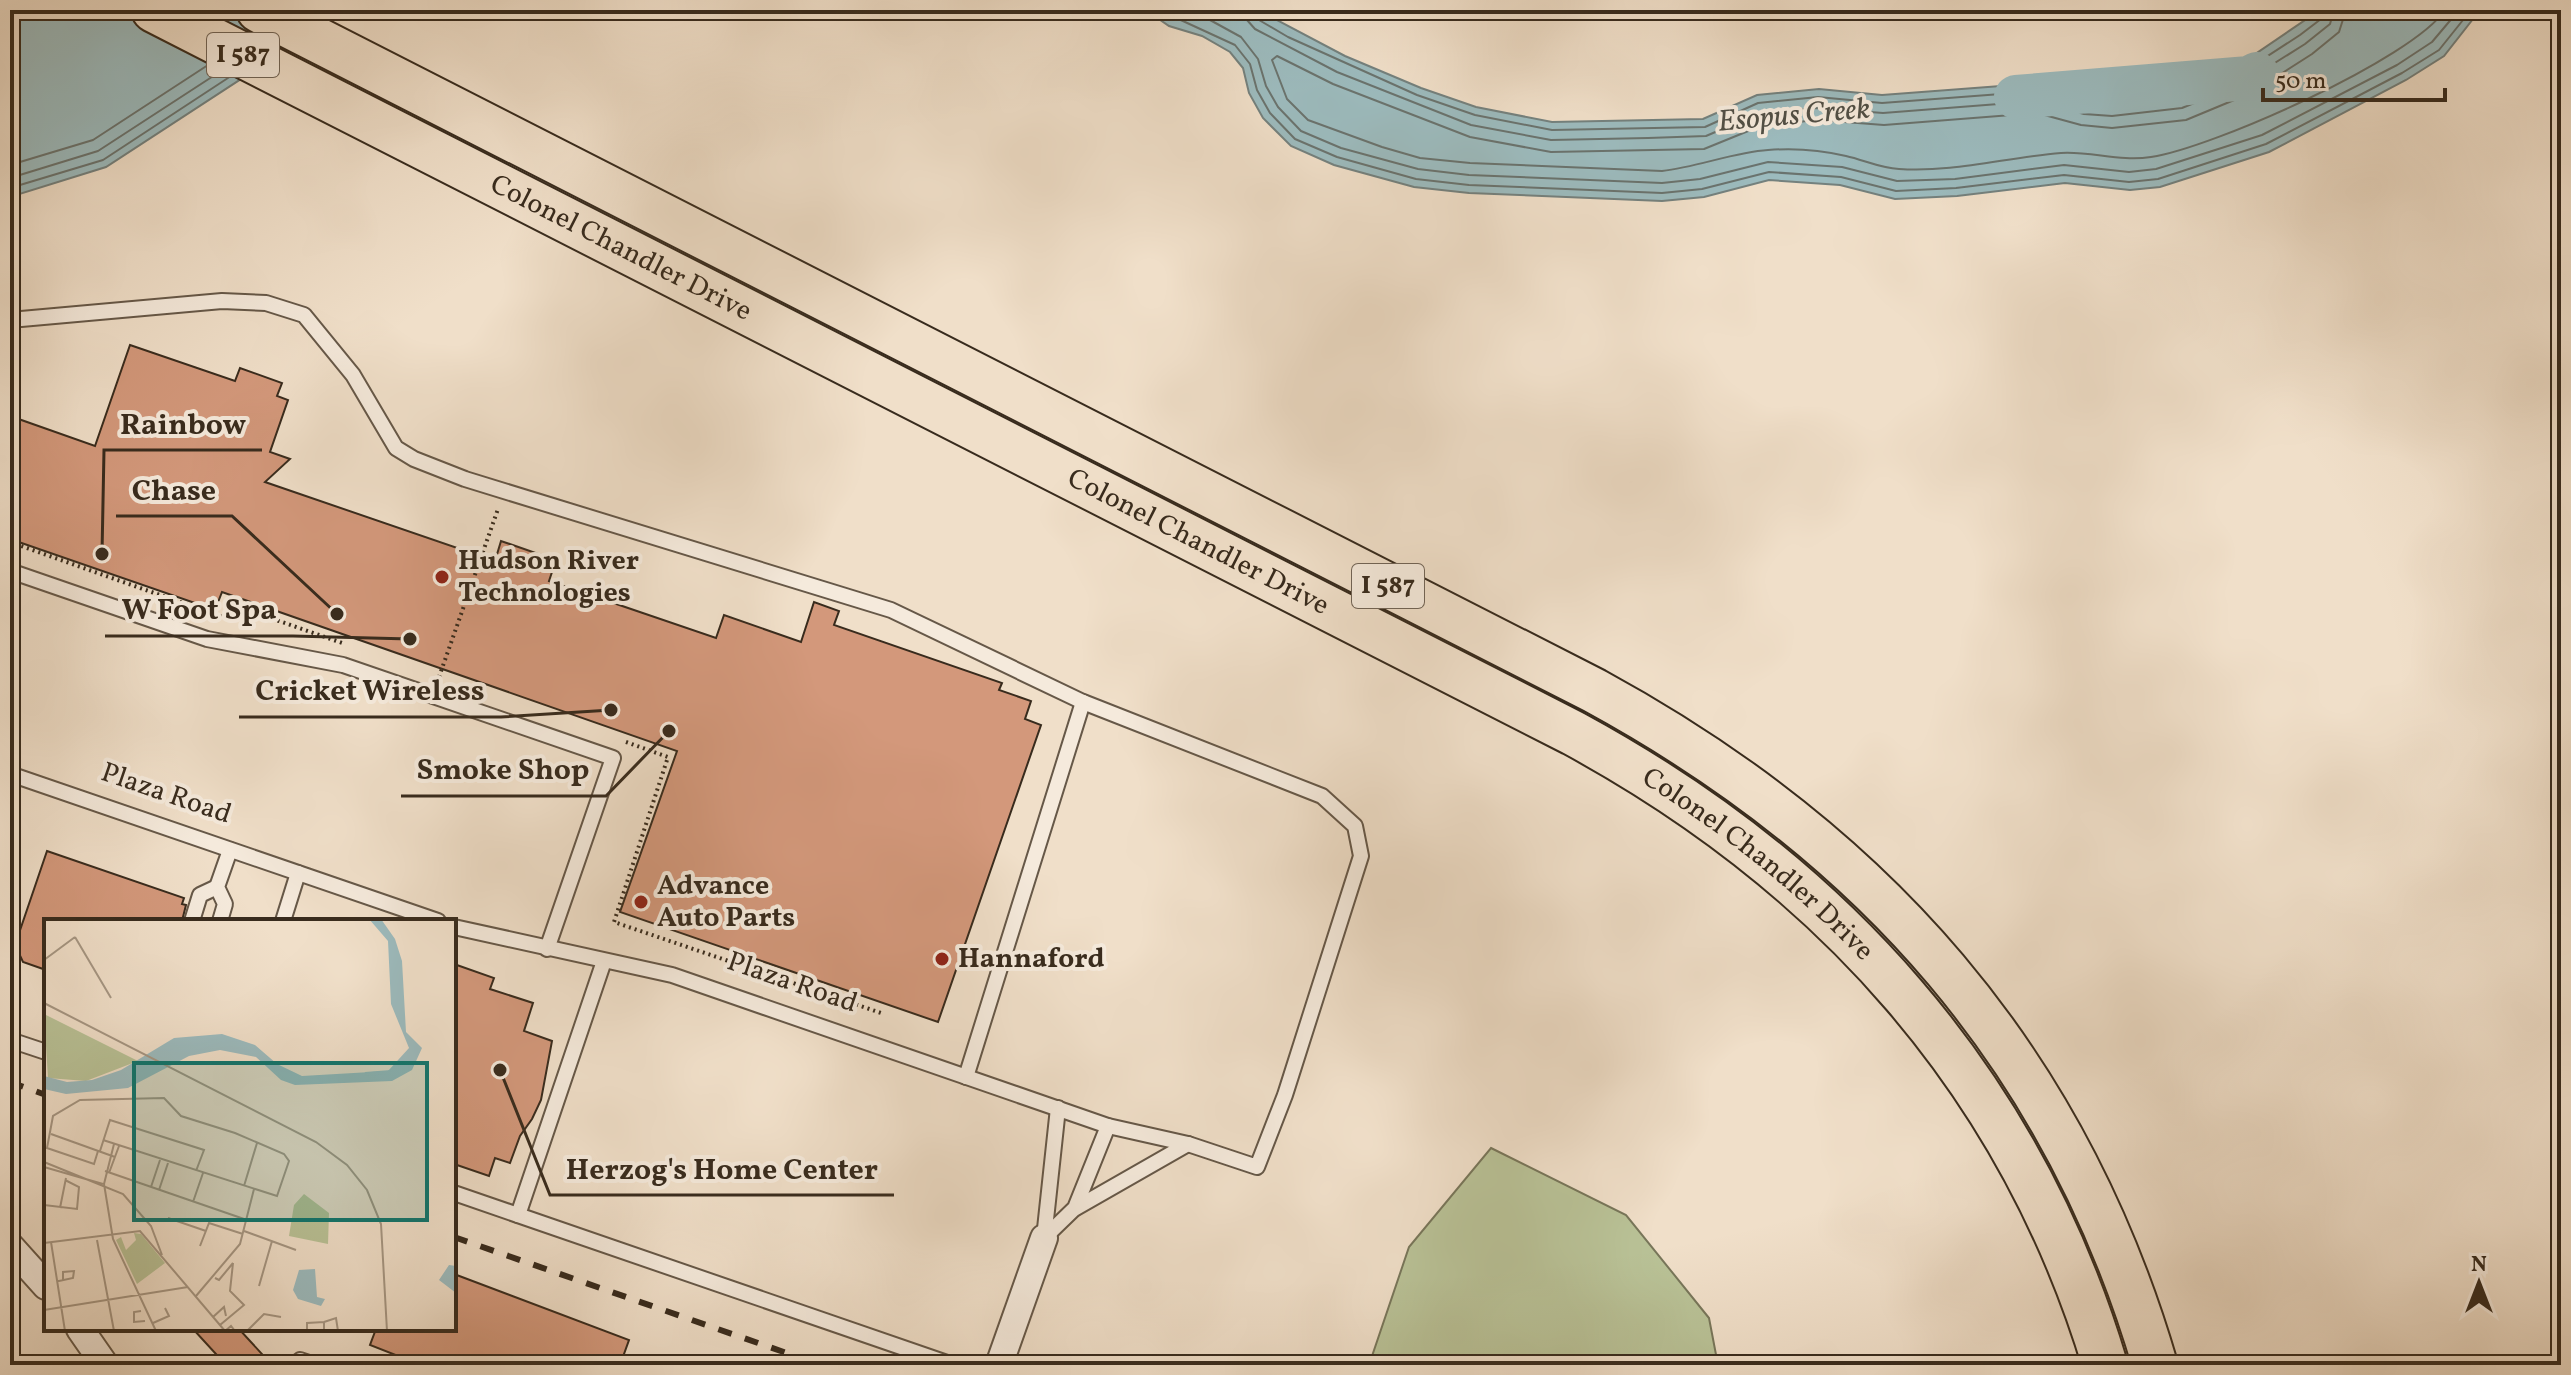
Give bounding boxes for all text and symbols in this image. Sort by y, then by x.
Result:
road number: I 587 [207,33,279,77]
scale bar [2263,52,2445,102]
text: 50 m [2275,65,2327,99]
water label: Esopus Creek [1716,88,1872,144]
street label: Colonel Chandler Drive [483,165,759,331]
callout: Rainbow [104,396,262,450]
text: Rainbow [120,405,246,447]
street label: Colonel Chandler Drive [1061,459,1336,625]
callout: Chase [116,462,232,516]
text: Chase [132,471,216,513]
place label: Hudson River Technologies [458,542,639,613]
road number: I 587 [1352,564,1424,608]
marker: Hudson River Technologies [433,568,451,586]
callout: W Foot Spa [105,582,293,636]
text: W Foot Spa [121,590,277,632]
callout: Cricket Wireless [239,663,501,717]
text: Cricket Wireless [255,671,485,713]
callout: Smoke Shop [401,742,606,796]
text: Smoke Shop [417,750,589,792]
street label: Plaza Road [96,754,236,834]
street label: Colonel Chandler Drive [1634,758,1883,970]
place label: Advance Auto Parts [657,867,795,938]
marker: Advance Auto Parts [632,893,650,911]
inset map [44,919,456,1331]
place label: Hannaford [958,940,1105,979]
street label: Plaza Road [722,943,862,1023]
marker: Hannaford [933,950,951,968]
callout: Herzog's Home Center [550,1141,894,1195]
text: Herzog's Home Center [566,1150,878,1192]
north arrow [2439,1243,2519,1323]
text: N [2471,1250,2487,1281]

